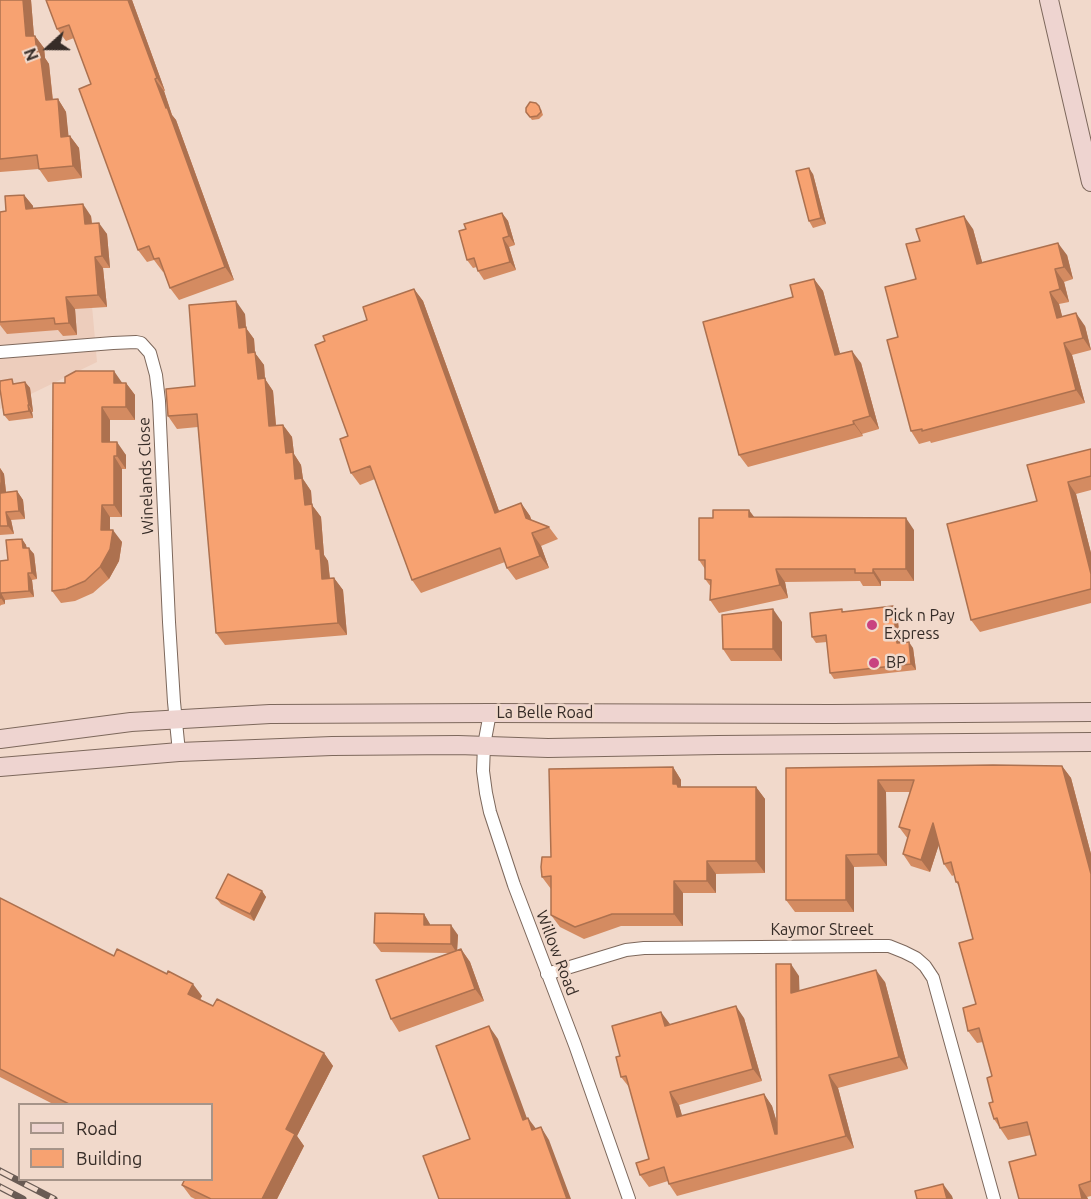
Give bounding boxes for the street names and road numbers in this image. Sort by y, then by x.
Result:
street label: Winelands Close [134,417,158,535]
street label: La Belle Road [497,703,593,723]
street label: Willow Road [532,908,582,998]
street label: Kaymor Street [770,920,874,940]

